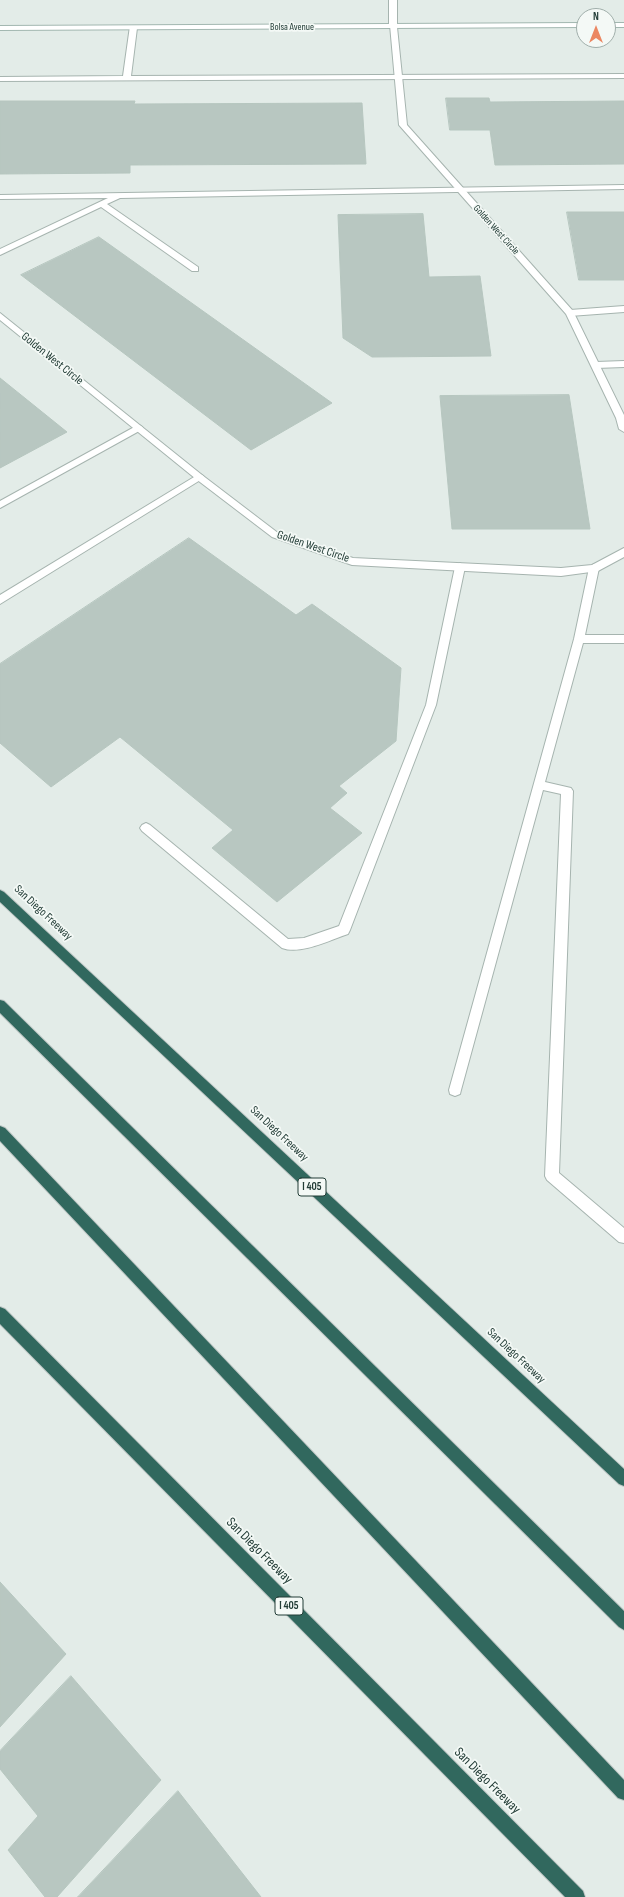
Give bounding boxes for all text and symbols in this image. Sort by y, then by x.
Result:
north arrow [576,8,616,48]
text: N [593,10,599,23]
street label: Bolsa Avenue [270,21,314,33]
street label: Golden West Circle [470,203,522,257]
street label: Golden West Circle [18,330,86,388]
street label: Golden West Circle [275,528,351,566]
street label: San Diego Freeway [11,882,75,944]
street label: San Diego Freeway [247,1103,311,1165]
road number: I 405 [298,1178,326,1196]
street label: San Diego Freeway [484,1325,548,1387]
street label: San Diego Freeway [222,1514,296,1588]
road number: I 405 [275,1597,303,1615]
street label: San Diego Freeway [450,1744,524,1818]

